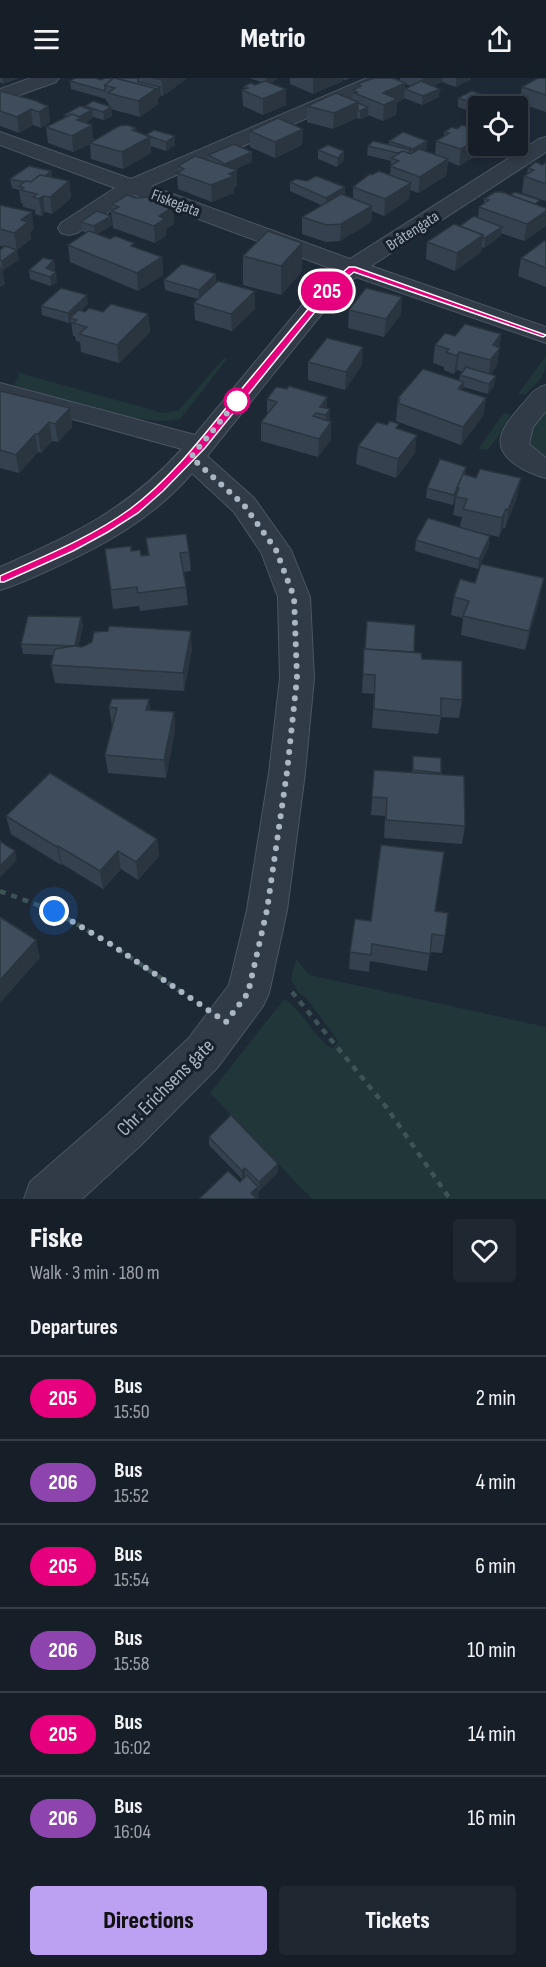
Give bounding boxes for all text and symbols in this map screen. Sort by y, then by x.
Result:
icon: menu [30,23,63,56]
text: Metrio [241,23,305,55]
icon: share [483,23,516,56]
map controls [468,96,528,156]
button: locate [468,96,528,156]
street label: Fiskegata [148,185,202,221]
street label: Bråtengata [383,207,443,255]
line badge: 205 [292,272,362,310]
text: 205 [313,279,341,304]
unlabelled marker [224,388,250,414]
your location [39,896,69,926]
street label: Chr. Erichsens gate [112,1034,219,1141]
button: heart [453,1219,516,1282]
text: Fiske [30,1222,83,1255]
text: Walk · 3 min · 180 m [30,1261,160,1285]
text: Departures [30,1314,118,1341]
text: Bus [114,1373,143,1400]
text: 2 min [476,1385,516,1412]
text: 205 [49,1386,77,1411]
text: 15:50 [114,1400,150,1424]
text: Bus [114,1457,143,1484]
text: 4 min [476,1469,516,1496]
text: 206 [48,1470,78,1495]
text: 15:52 [114,1484,149,1508]
text: Bus [114,1541,143,1568]
text: 6 min [475,1553,516,1580]
text: 205 [49,1554,77,1579]
text: 15:54 [114,1568,149,1592]
text: Bus [114,1625,143,1652]
text: 10 min [467,1637,516,1664]
text: 206 [48,1638,78,1663]
text: 15:58 [114,1652,150,1676]
text: Bus [114,1709,143,1736]
text: 14 min [468,1721,516,1748]
text: 205 [49,1722,77,1747]
text: 16:02 [114,1736,151,1760]
text: Bus [114,1793,143,1820]
text: 16 min [468,1805,516,1832]
text: 206 [48,1806,78,1831]
text: 16:04 [114,1820,151,1844]
button: Directions [30,1886,267,1955]
button: Tickets [279,1886,516,1955]

